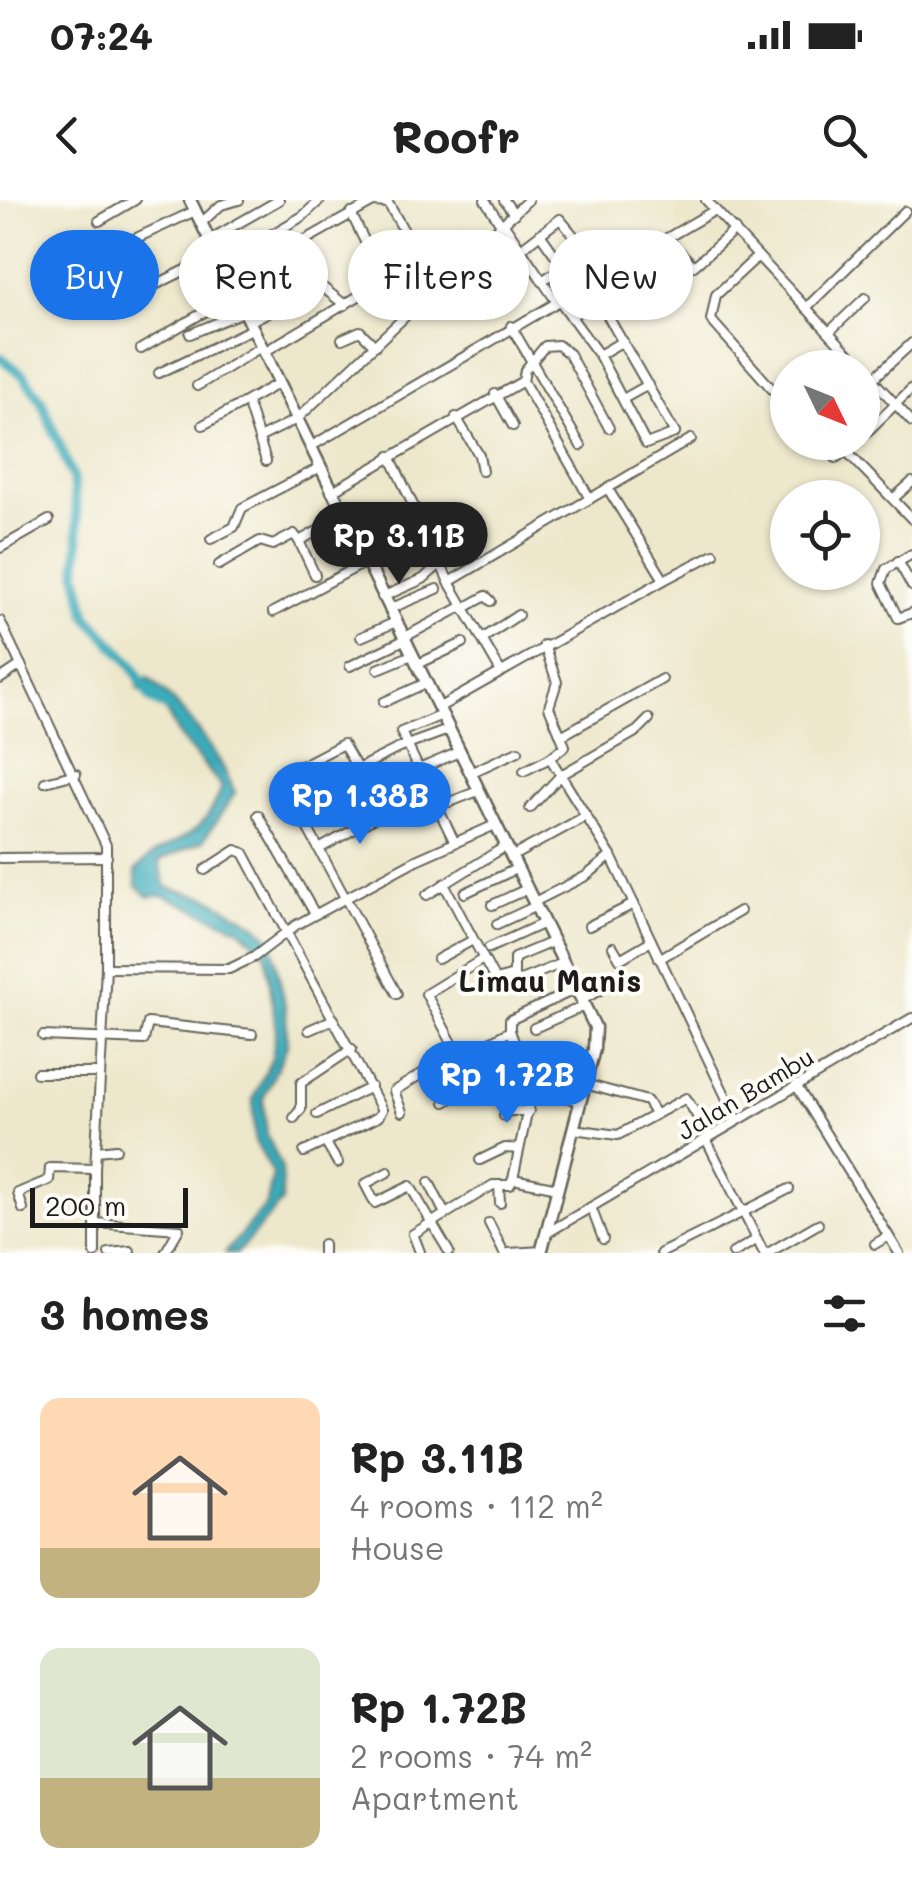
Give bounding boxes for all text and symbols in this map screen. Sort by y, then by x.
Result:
text: 07:24 [50,10,153,60]
text: Roofr [392,106,520,164]
icon: back [40,108,95,163]
icon: search [817,108,872,163]
chip: Buy [30,230,159,320]
chip: Rent [179,230,328,320]
chip: Filters [348,230,529,320]
chip: New [549,230,693,320]
north arrow [770,350,880,460]
map controls [770,350,880,590]
button: locate [770,480,880,590]
pin: Rp 3.11B [296,502,502,587]
text: Rp 3.11B [333,513,465,555]
pin: Rp 1.38B [257,762,463,847]
text: Rp 1.38B [291,773,429,815]
district label: Limau Manis [459,960,641,1000]
street label: Jalan Bambu [671,1040,819,1146]
pin: Rp 1.72B [404,1041,610,1126]
text: Rp 1.72B [439,1052,575,1094]
scale bar [30,1183,188,1228]
text: 200 m [45,1187,126,1223]
text: 3 homes [40,1286,210,1341]
icon: filters [817,1286,872,1341]
text: Rp 3.11B [350,1429,524,1484]
icon: home [120,1438,240,1558]
text: 4 rooms · 112 m² [350,1484,603,1526]
text: House [350,1526,445,1568]
text: Rp 1.72B [350,1679,527,1734]
icon: home [120,1688,240,1808]
text: 2 rooms · 74 m² [350,1734,592,1776]
text: Apartment [350,1776,519,1818]

